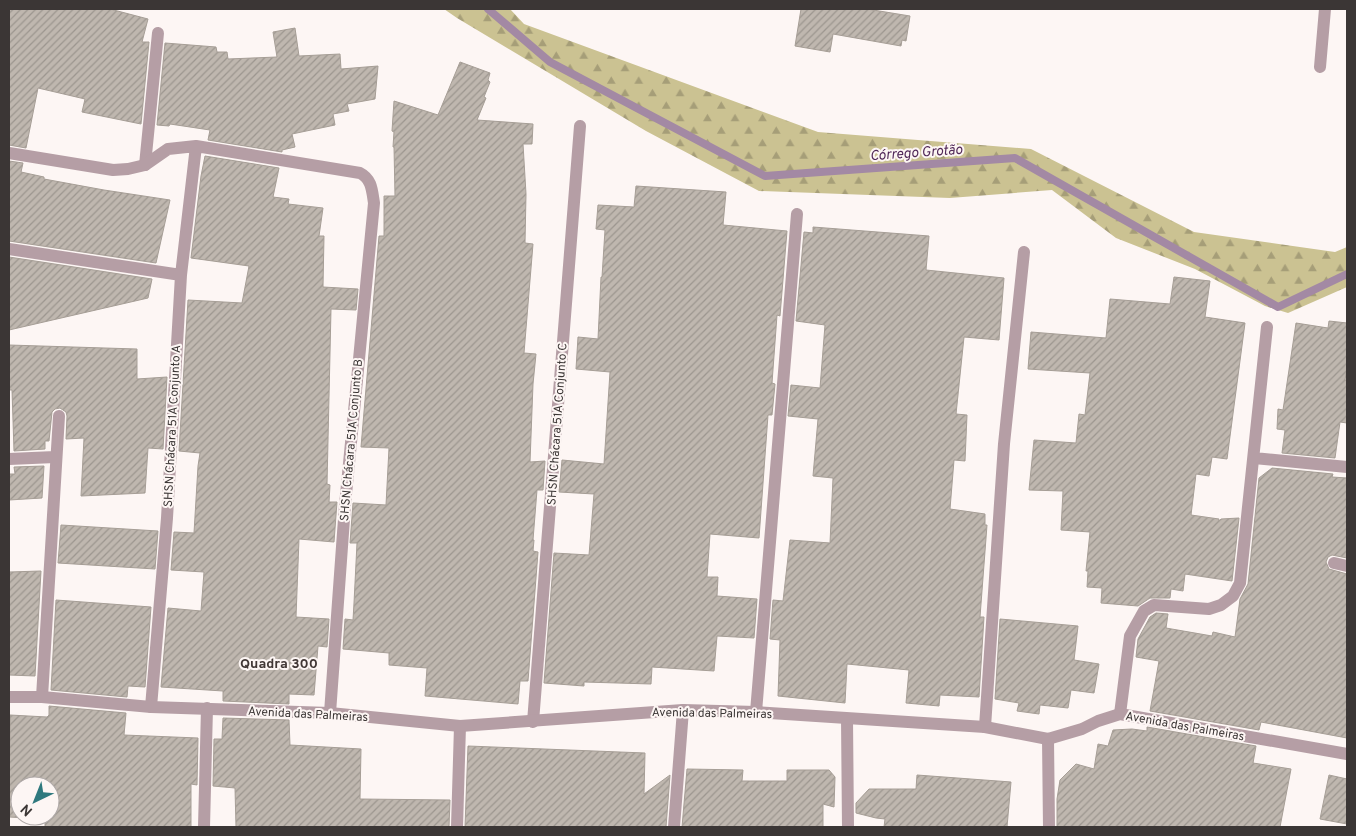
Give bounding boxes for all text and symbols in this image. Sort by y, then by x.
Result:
water label: Córrego Grotão [869,142,963,165]
street label: SHSN Chácara 51A Conjunto C [544,342,572,506]
street label: SHSN Chácara 51A Conjunto A [161,344,185,508]
street label: SHSN Chácara 51A Conjunto B [337,358,367,522]
district label: Quadra 300 [240,656,318,673]
street label: Avenida das Palmeiras [247,704,368,726]
street label: Avenida das Palmeiras [652,705,772,723]
street label: Avenida das Palmeiras [1124,709,1245,745]
north arrow [10,776,60,826]
text: N [18,800,37,819]

